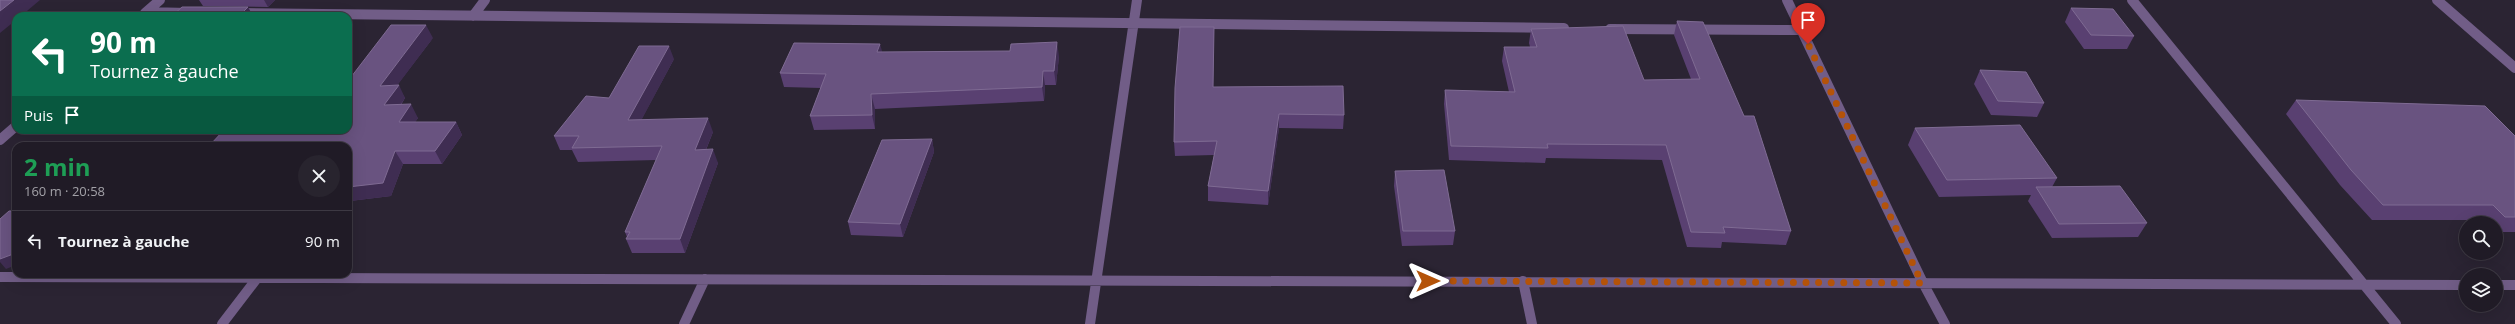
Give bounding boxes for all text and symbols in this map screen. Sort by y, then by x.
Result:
pin [1791,3,1825,44]
icon: arrive [1797,9,1819,31]
text: 90 m [90,23,157,61]
icon: left [24,28,76,80]
text: Tournez à gauche [90,59,239,83]
icon: arrive [61,104,83,126]
text: Puis [24,105,53,125]
text: 2 min [24,150,91,183]
button: close [298,155,340,197]
text: 160 m · 20:58 [24,182,105,200]
map controls [2459,216,2503,312]
button: search [2459,216,2503,260]
icon: left [24,230,46,252]
text: Tournez à gauche [58,231,189,251]
text: 90 m [305,231,340,251]
position arrow [1407,260,1449,302]
button: layers [2459,268,2503,312]

